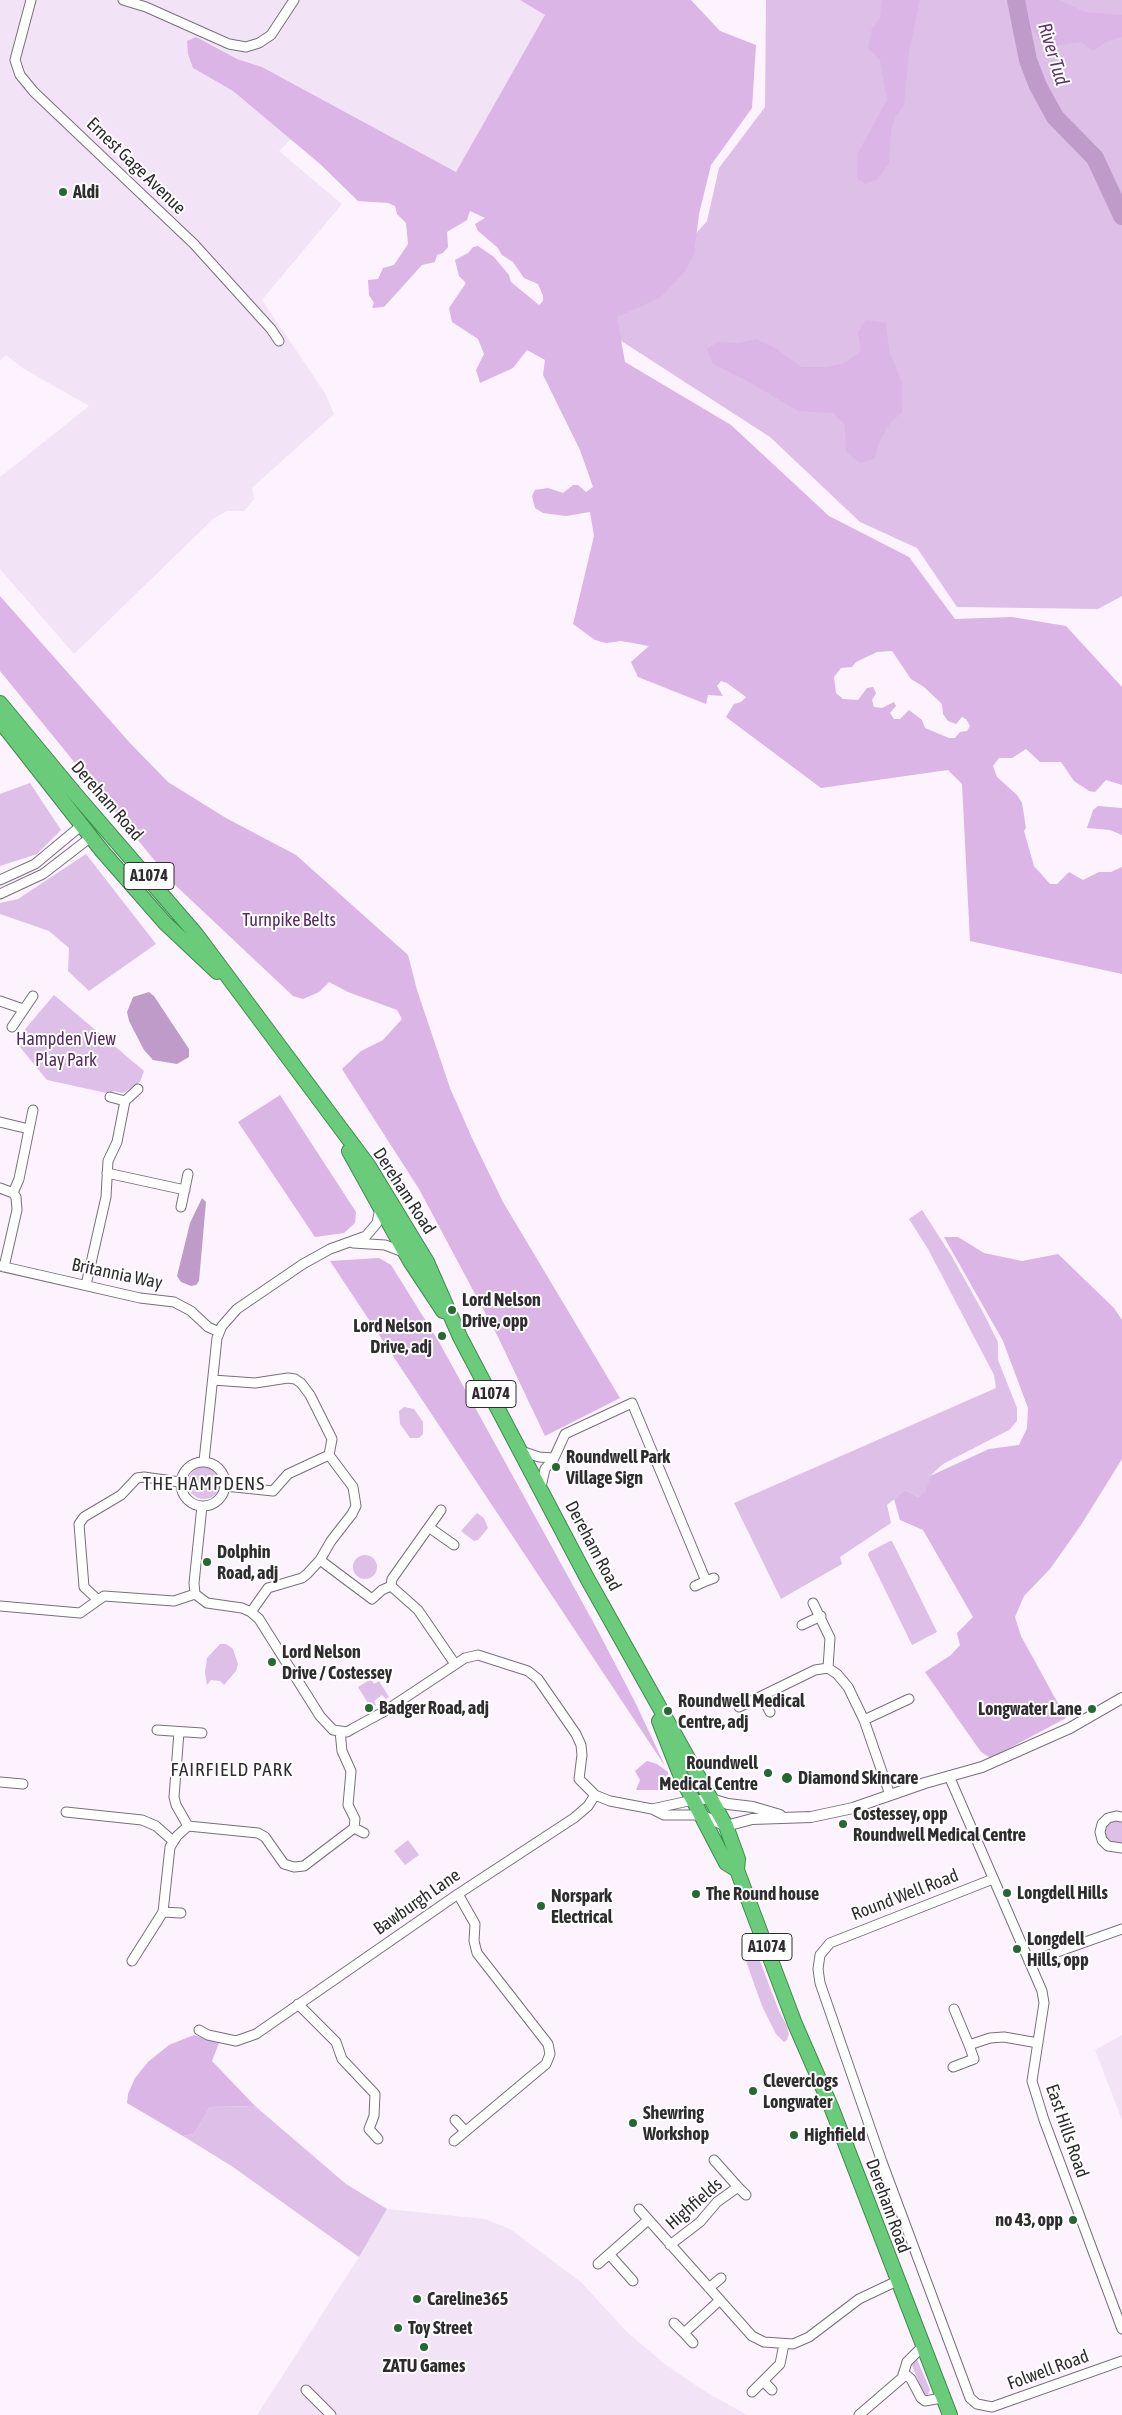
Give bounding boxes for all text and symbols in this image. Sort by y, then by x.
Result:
water label: River Tud [1033,20,1073,88]
street label: Ernest Gage Avenue [82,113,190,219]
place label: Aldi [73,181,99,203]
marker: Aldi [57,186,69,198]
street label: Dereham Road [66,757,148,845]
road number: A1074 [124,862,174,889]
park label: Turnpike Belts [242,909,336,931]
park label: Hampden View Play Park [16,1028,116,1070]
street label: Dereham Road [368,1144,440,1238]
street label: Britannia Way [70,1254,164,1294]
place label: Lord Nelson Drive, opp [462,1289,541,1332]
marker: Lord Nelson Drive, opp [446,1304,458,1316]
place label: Lord Nelson Drive, adj [353,1315,432,1358]
marker: Lord Nelson Drive, adj [436,1330,448,1342]
road number: A1074 [466,1380,516,1408]
place label: Roundwell Park Village Sign [566,1446,670,1488]
marker: Roundwell Park Village Sign [550,1461,562,1473]
district label: THE HAMPDENS [141,1473,267,1495]
street label: Dereham Road [560,1497,626,1595]
place label: Dolphin Road, adj [217,1541,278,1584]
marker: Dolphin Road, adj [201,1556,213,1568]
place label: Lord Nelson Drive / Costessey [282,1641,392,1684]
marker: Lord Nelson Drive / Costessey [266,1656,278,1668]
place label: Roundwell Medical Centre, adj [678,1690,805,1732]
place label: Badger Road, adj [379,1697,489,1719]
place label: Longwater Lane [978,1698,1082,1720]
marker: Badger Road, adj [363,1702,375,1714]
marker: Longwater Lane [1086,1703,1098,1715]
marker: Roundwell Medical Centre, adj [662,1705,674,1717]
place label: Roundwell Medical Centre [659,1752,758,1795]
district label: FAIRFIELD PARK [169,1759,295,1781]
marker: Roundwell Medical Centre [762,1767,774,1779]
place label: Diamond Skincare [798,1767,919,1789]
marker: Diamond Skincare [780,1771,794,1785]
place label: Costessey, opp Roundwell Medical Centre [853,1803,1026,1846]
marker: Costessey, opp Roundwell Medical Centre [837,1818,849,1830]
street label: Bawburgh Lane [370,1864,464,1940]
street label: Round Well Road [848,1865,962,1925]
place label: Longdell Hills [1017,1882,1108,1904]
place label: The Round house [706,1883,819,1905]
place label: Norspark Electrical [551,1885,612,1928]
marker: Longdell Hills [1001,1887,1013,1899]
marker: The Round house [690,1888,702,1900]
marker: Norspark Electrical [535,1900,547,1912]
place label: Longdell Hills, opp [1027,1928,1089,1970]
road number: A1074 [742,1934,792,1960]
marker: Longdell Hills, opp [1011,1943,1023,1955]
place label: Cleverclogs Longwater [763,2070,838,2112]
street label: East Hills Road [1041,2081,1093,2181]
marker: Cleverclogs Longwater [747,2085,759,2097]
place label: Shewring Workshop [643,2102,709,2144]
marker: Shewring Workshop [627,2117,639,2129]
place label: Highfield [804,2124,865,2146]
marker: Highfield [788,2129,800,2141]
street label: Dereham Road [861,2156,915,2256]
street label: Highfields [661,2174,727,2234]
place label: no 43, opp [995,2209,1063,2231]
marker: no 43, opp [1067,2214,1079,2226]
place label: Careline365 [427,2288,508,2310]
marker: Careline365 [411,2293,423,2305]
place label: Toy Street [408,2317,472,2339]
marker: Toy Street [392,2322,404,2334]
marker: ZATU Games [418,2341,430,2353]
street label: Folwell Road [1004,2345,1092,2395]
place label: ZATU Games [383,2355,465,2377]

